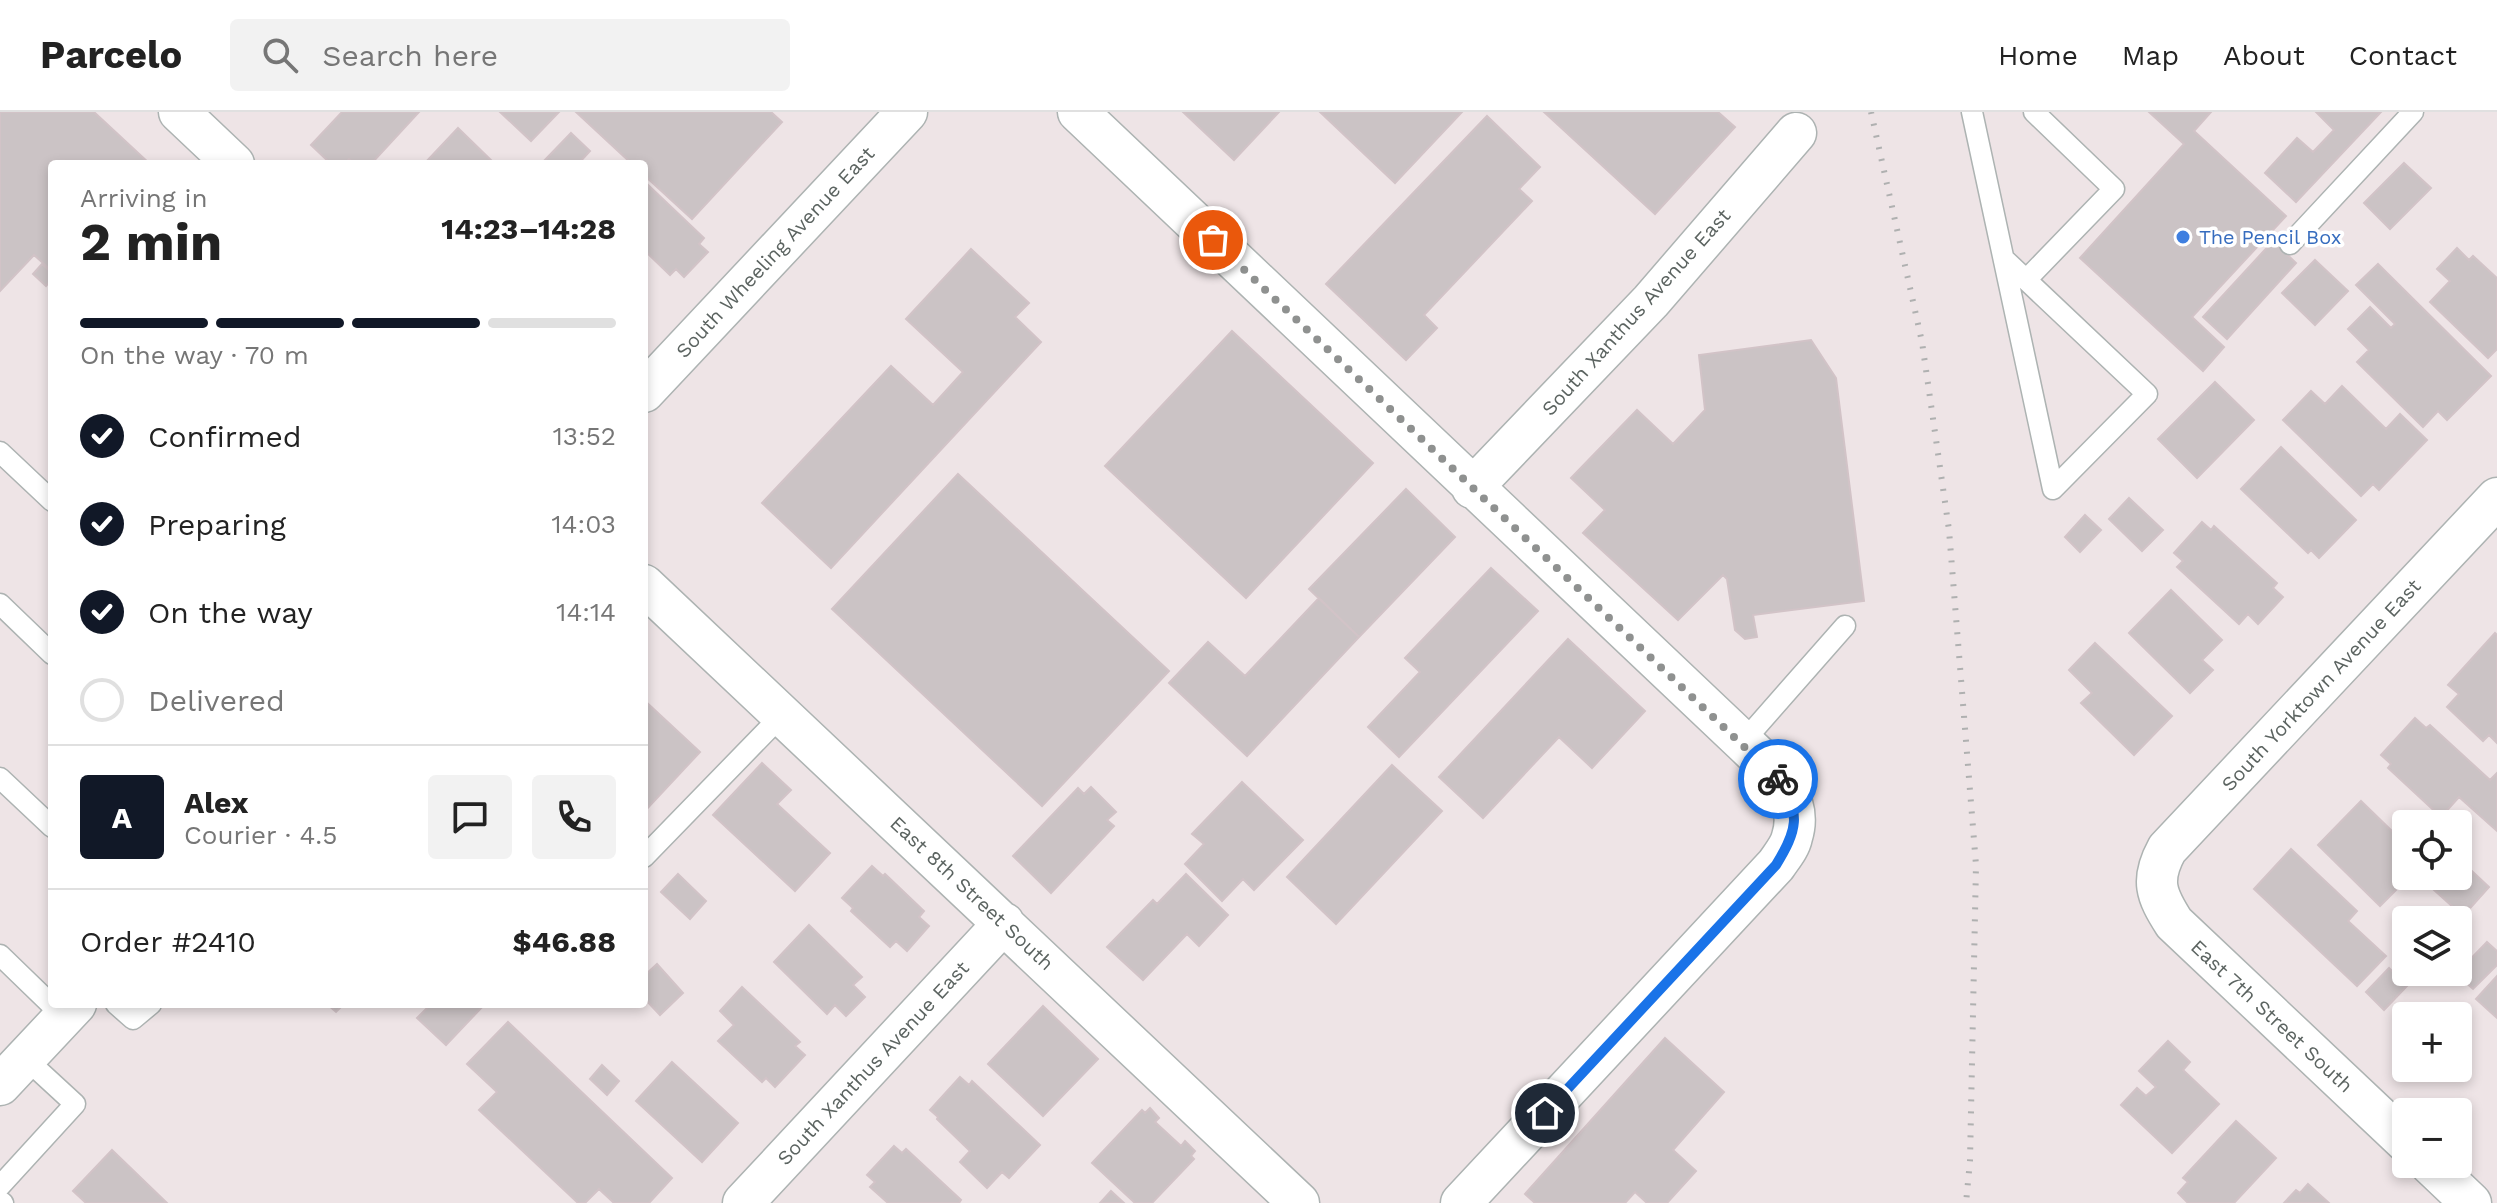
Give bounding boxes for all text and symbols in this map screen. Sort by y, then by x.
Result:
search box [230,19,790,91]
text: Parcelo [40,33,182,77]
icon: search [258,33,302,77]
text: Search here [322,38,498,73]
text: Home [1998,39,2078,72]
text: Map [2122,39,2179,72]
text: About [2223,39,2305,72]
text: Contact [2349,39,2457,72]
street label: South Wheeling Avenue East [671,141,880,363]
text: Arriving in [80,183,208,213]
street label: South Xanthus Avenue East [1537,203,1736,420]
pin [1179,206,1247,274]
text: 14:23–14:28 [441,211,616,246]
text: 2 min [80,212,222,273]
icon: bag [1191,218,1235,262]
place label: The Pencil Box [2199,225,2341,249]
marker: The Pencil Box [2174,228,2192,246]
text: On the way · 70 m [80,340,309,370]
icon: check [80,414,124,458]
text: Confirmed [148,419,302,454]
text: 13:52 [553,421,616,451]
icon: check [80,502,124,546]
text: Preparing [148,507,286,542]
text: 14:03 [551,509,616,539]
street label: South Yorktown Avenue East [2216,574,2426,796]
icon: check [80,590,124,634]
text: On the way [148,595,313,630]
text: 14:14 [556,597,616,627]
text: Delivered [148,683,285,718]
courier [1738,739,1818,819]
icon: bike [1756,757,1800,801]
button: chat [428,775,512,859]
button: phone [532,775,616,859]
text: Alex [184,785,248,820]
text: A [112,800,132,835]
map controls [2392,810,2472,1178]
button: locate [2392,810,2472,890]
street label: East 8th Street South [885,811,1059,975]
text: Courier · 4.5 [184,820,337,850]
button: layers [2392,906,2472,986]
text: Order #2410 [80,924,256,959]
text: $46.88 [513,924,616,959]
street label: East 7th Street South [2186,935,2358,1097]
street label: South Xanthus Avenue East [772,956,974,1170]
button: + [2392,1002,2472,1082]
pin [1511,1079,1579,1147]
icon: home [1523,1091,1567,1135]
button: − [2392,1098,2472,1178]

